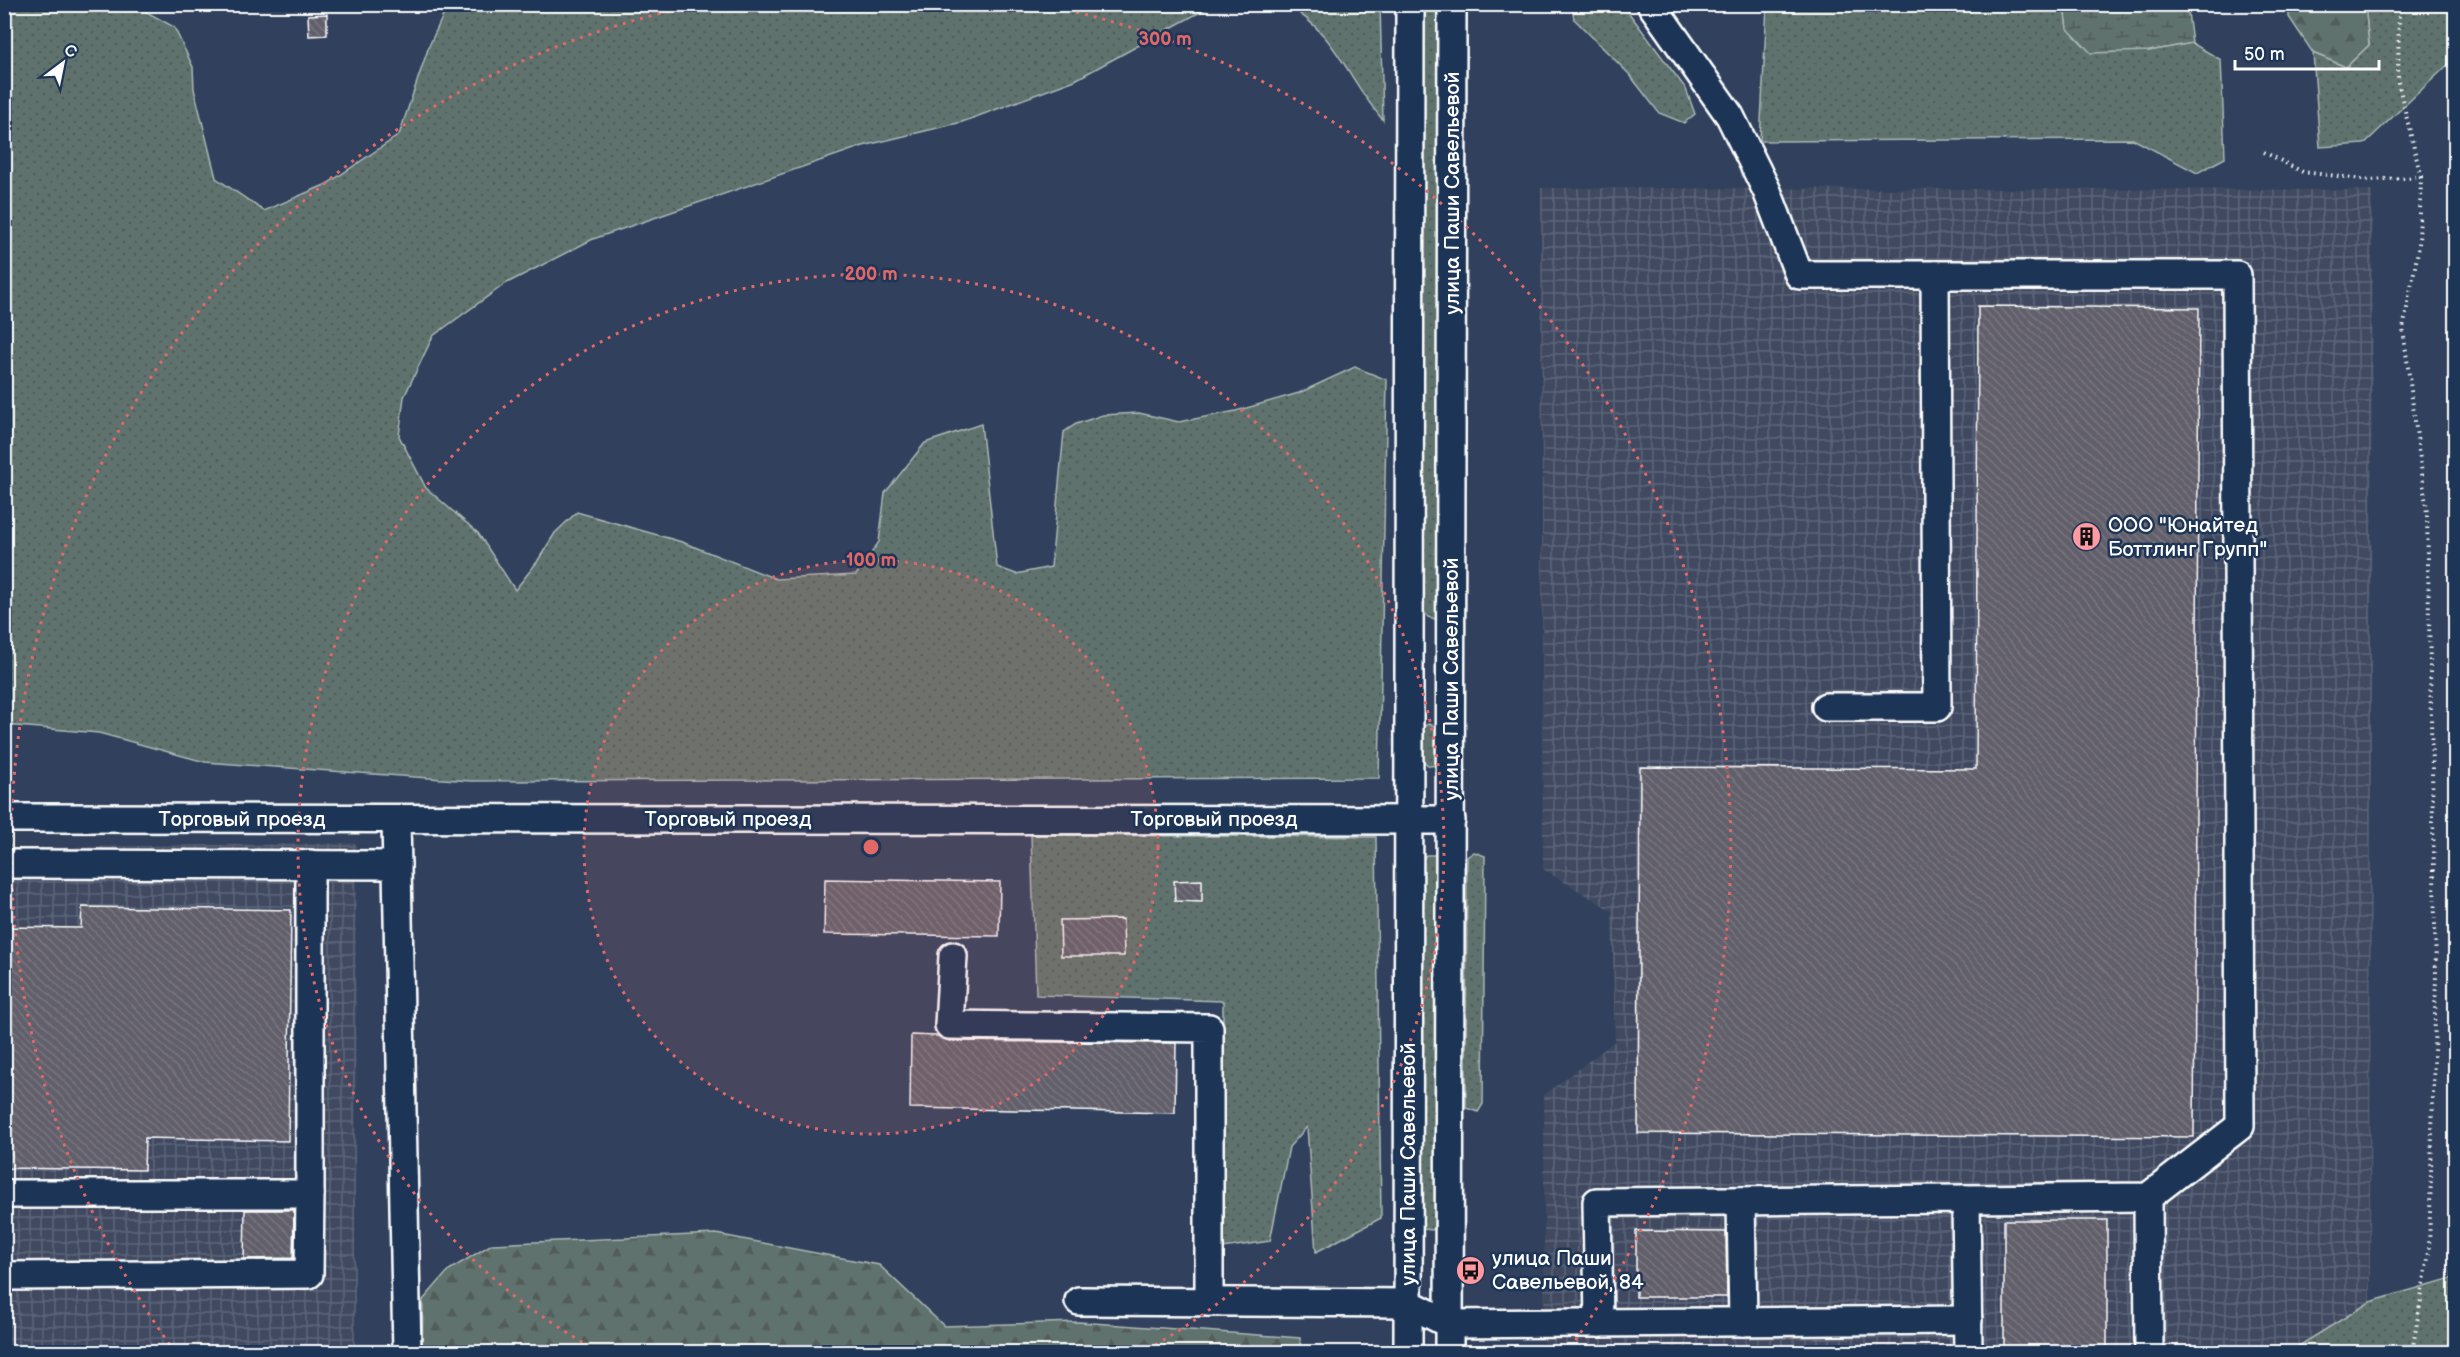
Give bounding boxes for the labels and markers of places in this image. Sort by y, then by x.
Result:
place label: ООО "Юнайтед Боттлинг Групп" [2108,513,2267,562]
building icon: ООО "Юнайтед Боттлинг Групп" [2071,521,2103,553]
centre of rings [861,837,881,857]
place label: улица Паши Савельевой, 84 [1492,1246,1644,1295]
bus stop icon: улица Паши Савельевой, 84 [1455,1254,1487,1286]

